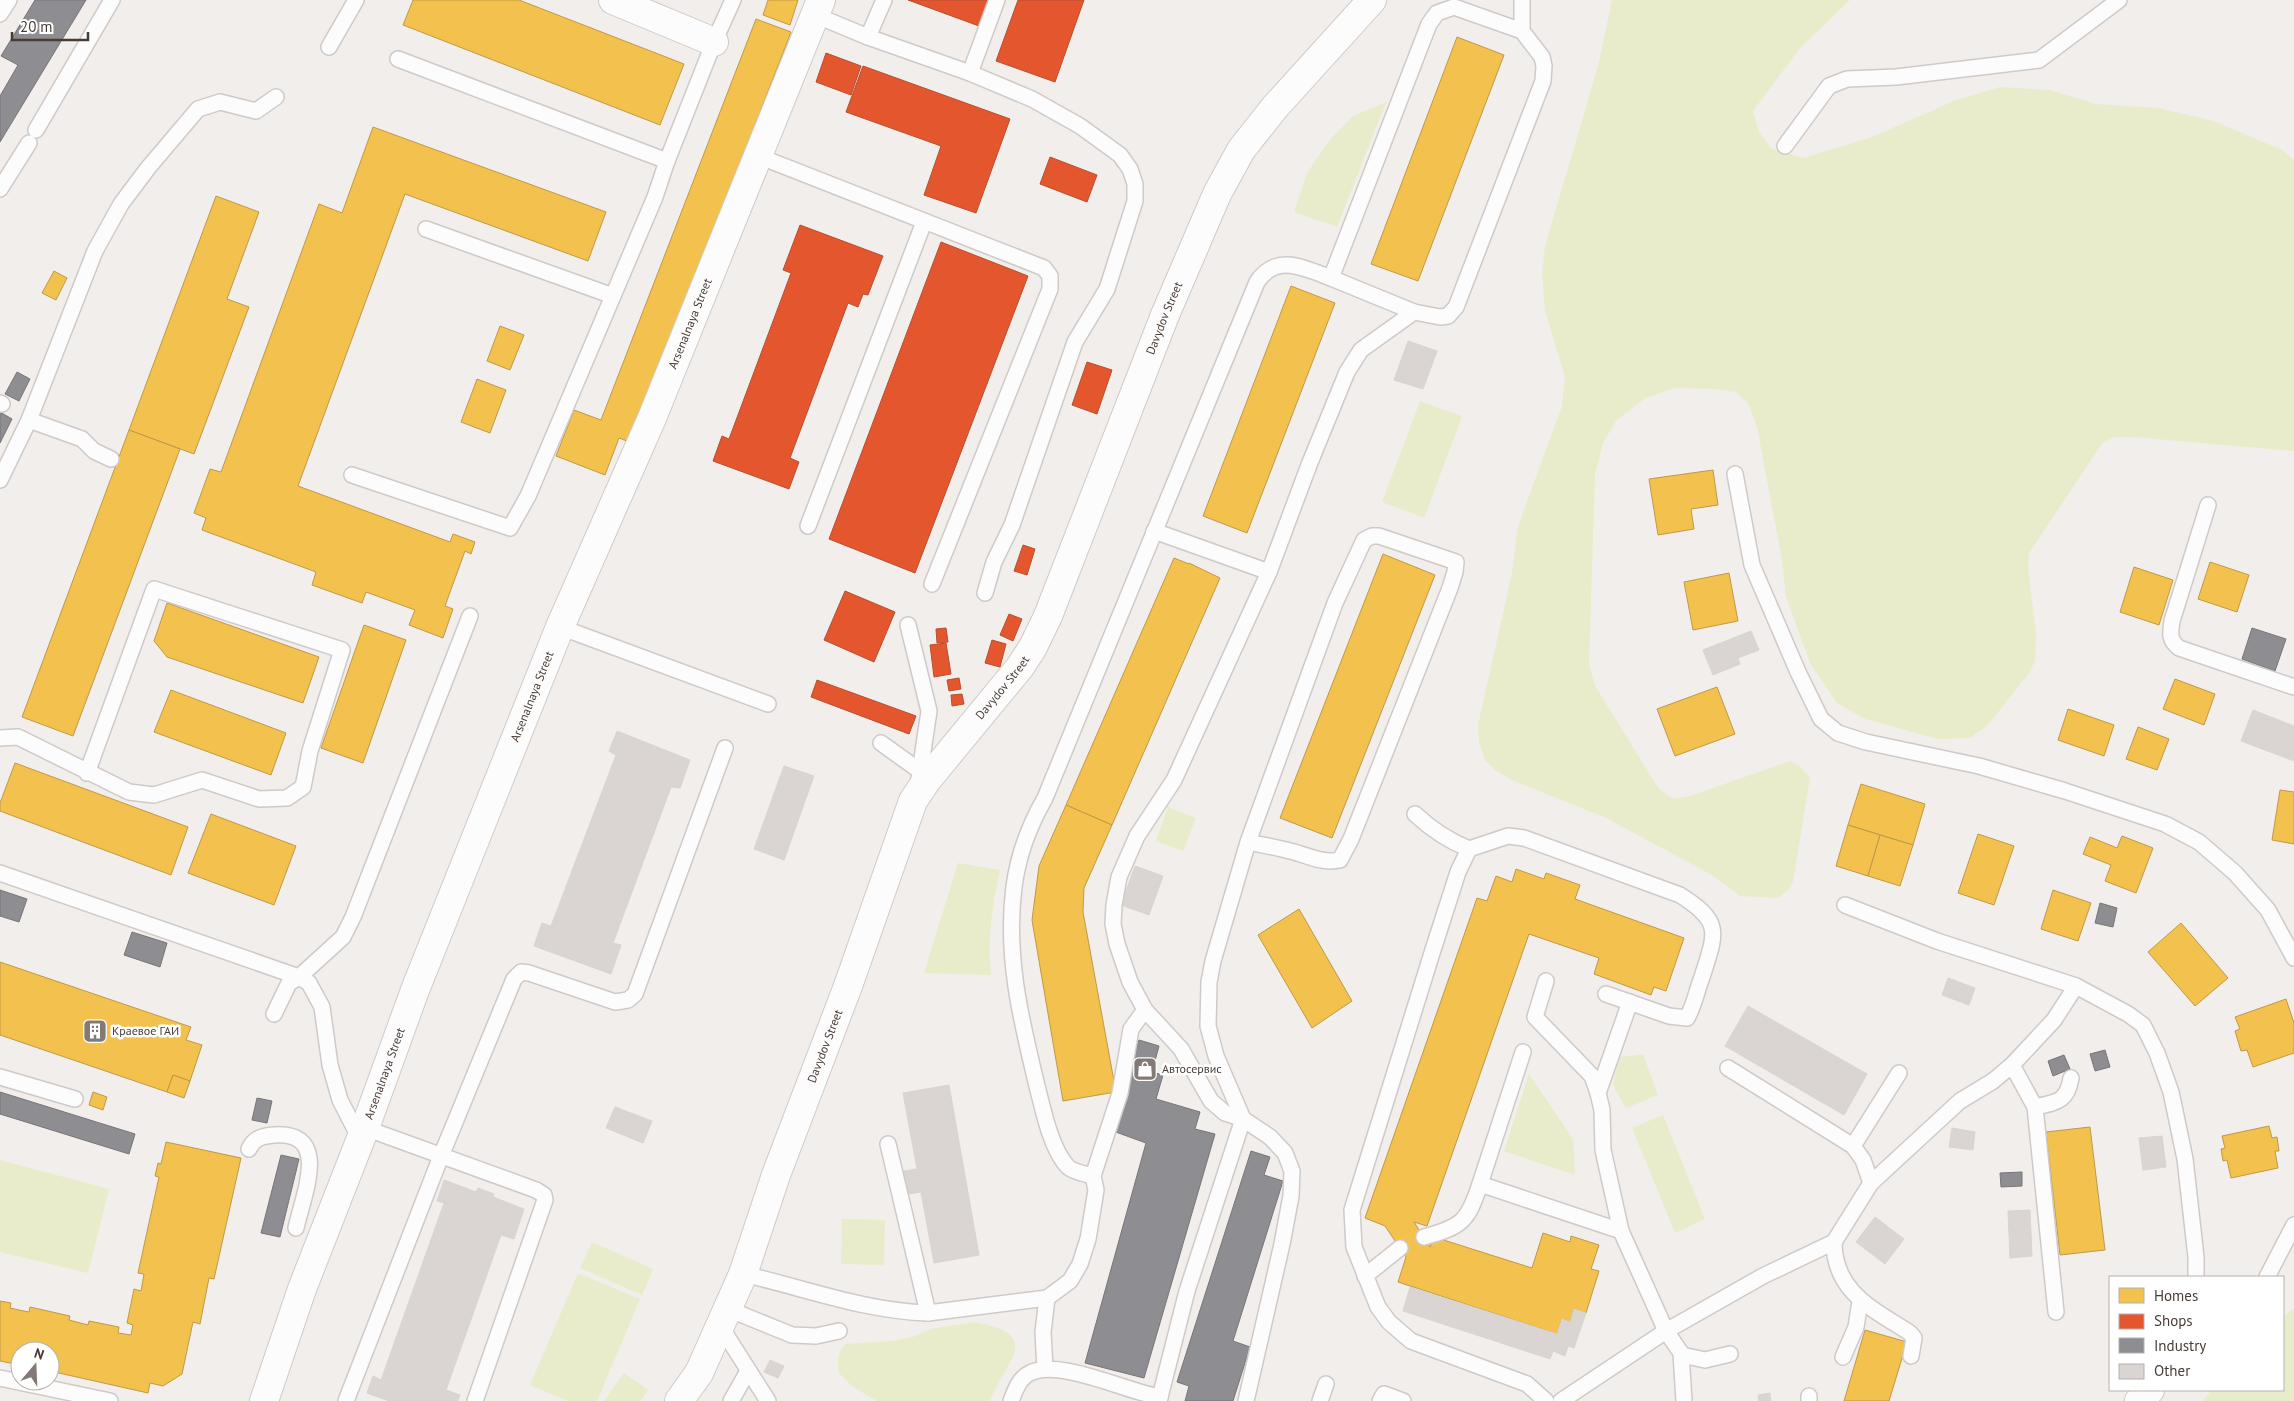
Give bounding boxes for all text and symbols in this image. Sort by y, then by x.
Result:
scale bar [12,10,89,42]
text: 20 m [20,17,53,36]
street label: Arsenalnaya Street [665,276,715,371]
street label: Davydov Street [1142,279,1185,357]
street label: Arsenalnaya Street [507,649,557,744]
street label: Davydov Street [972,653,1032,722]
street label: Davydov Street [804,1007,845,1085]
building icon: Краевое ГАИ [82,1018,108,1044]
place label: Краевое ГАИ [112,1023,179,1038]
street label: Arsenalnaya Street [361,1026,408,1121]
shop icon: Автосервис [1132,1056,1158,1082]
place label: Автосервис [1162,1061,1222,1076]
legend [2109,1276,2284,1391]
text: Homes [2154,1286,2198,1305]
text: Shops [2154,1311,2193,1330]
text: Industry [2154,1336,2206,1355]
north arrow [10,1341,60,1391]
text: N [32,1344,47,1364]
text: Other [2154,1361,2190,1380]

